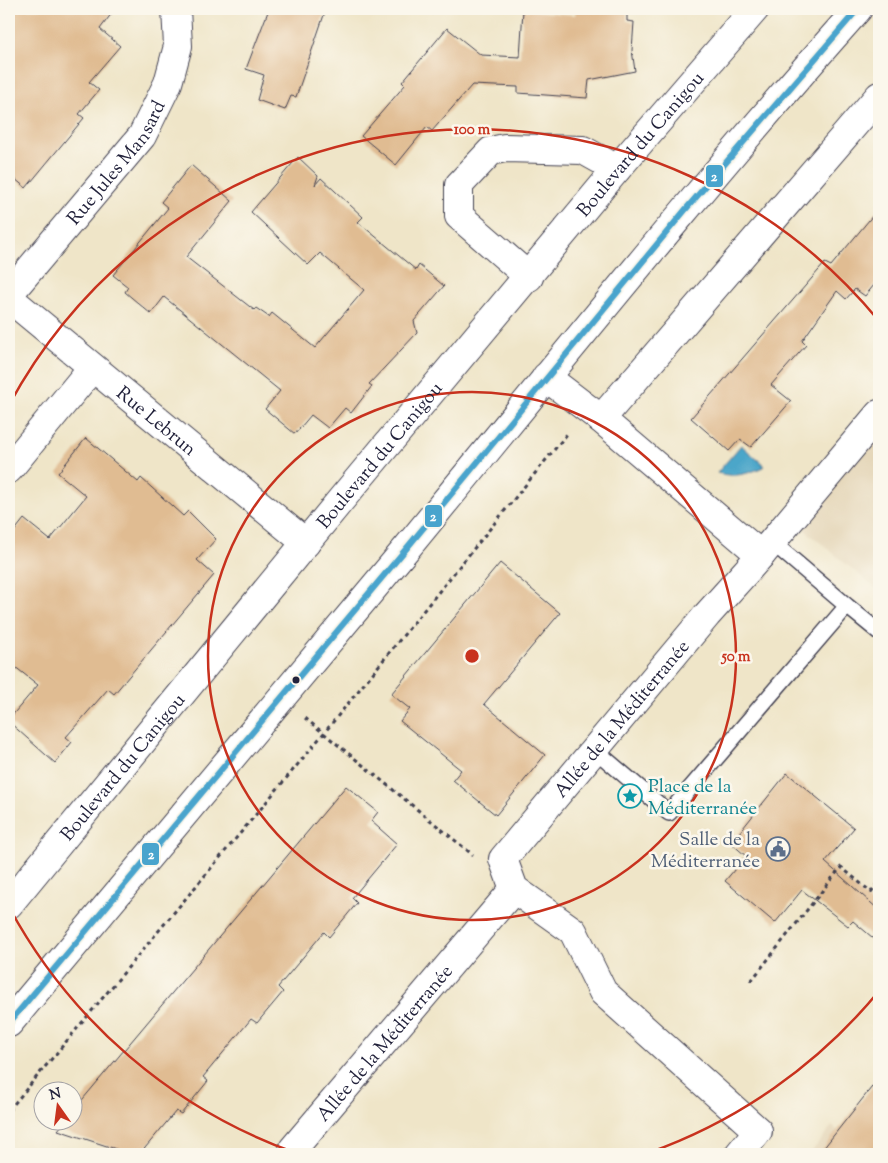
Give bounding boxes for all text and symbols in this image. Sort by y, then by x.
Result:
street label: Boulevard du Canigou [571,66,711,224]
street label: Rue Jules Mansard [62,96,173,232]
text: 100 m [454,120,491,141]
line badge: 2 [705,164,724,188]
text: 2 [711,168,718,188]
street label: Boulevard du Canigou [312,377,450,535]
street label: Rue Lebrun [110,381,201,463]
line badge: 2 [424,504,443,528]
text: 2 [430,508,437,528]
street label: Allée de la Méditerranée [549,635,697,805]
centre of rings [463,647,481,665]
text: 50 m [721,647,751,668]
unlabelled marker [291,675,301,685]
street label: Boulevard du Canigou [55,688,193,848]
place label: Place de la Méditerranée [648,774,757,823]
place icon: Place de la Méditerranée [617,783,643,809]
place label: Salle de la Méditerranée [651,827,760,876]
public building icon: Salle de la Méditerranée [765,836,791,862]
line badge: 2 [141,842,160,866]
text: 2 [148,846,155,866]
street label: Allée de la Méditerranée [311,959,460,1128]
north arrow [32,1080,82,1130]
text: N [47,1084,63,1106]

